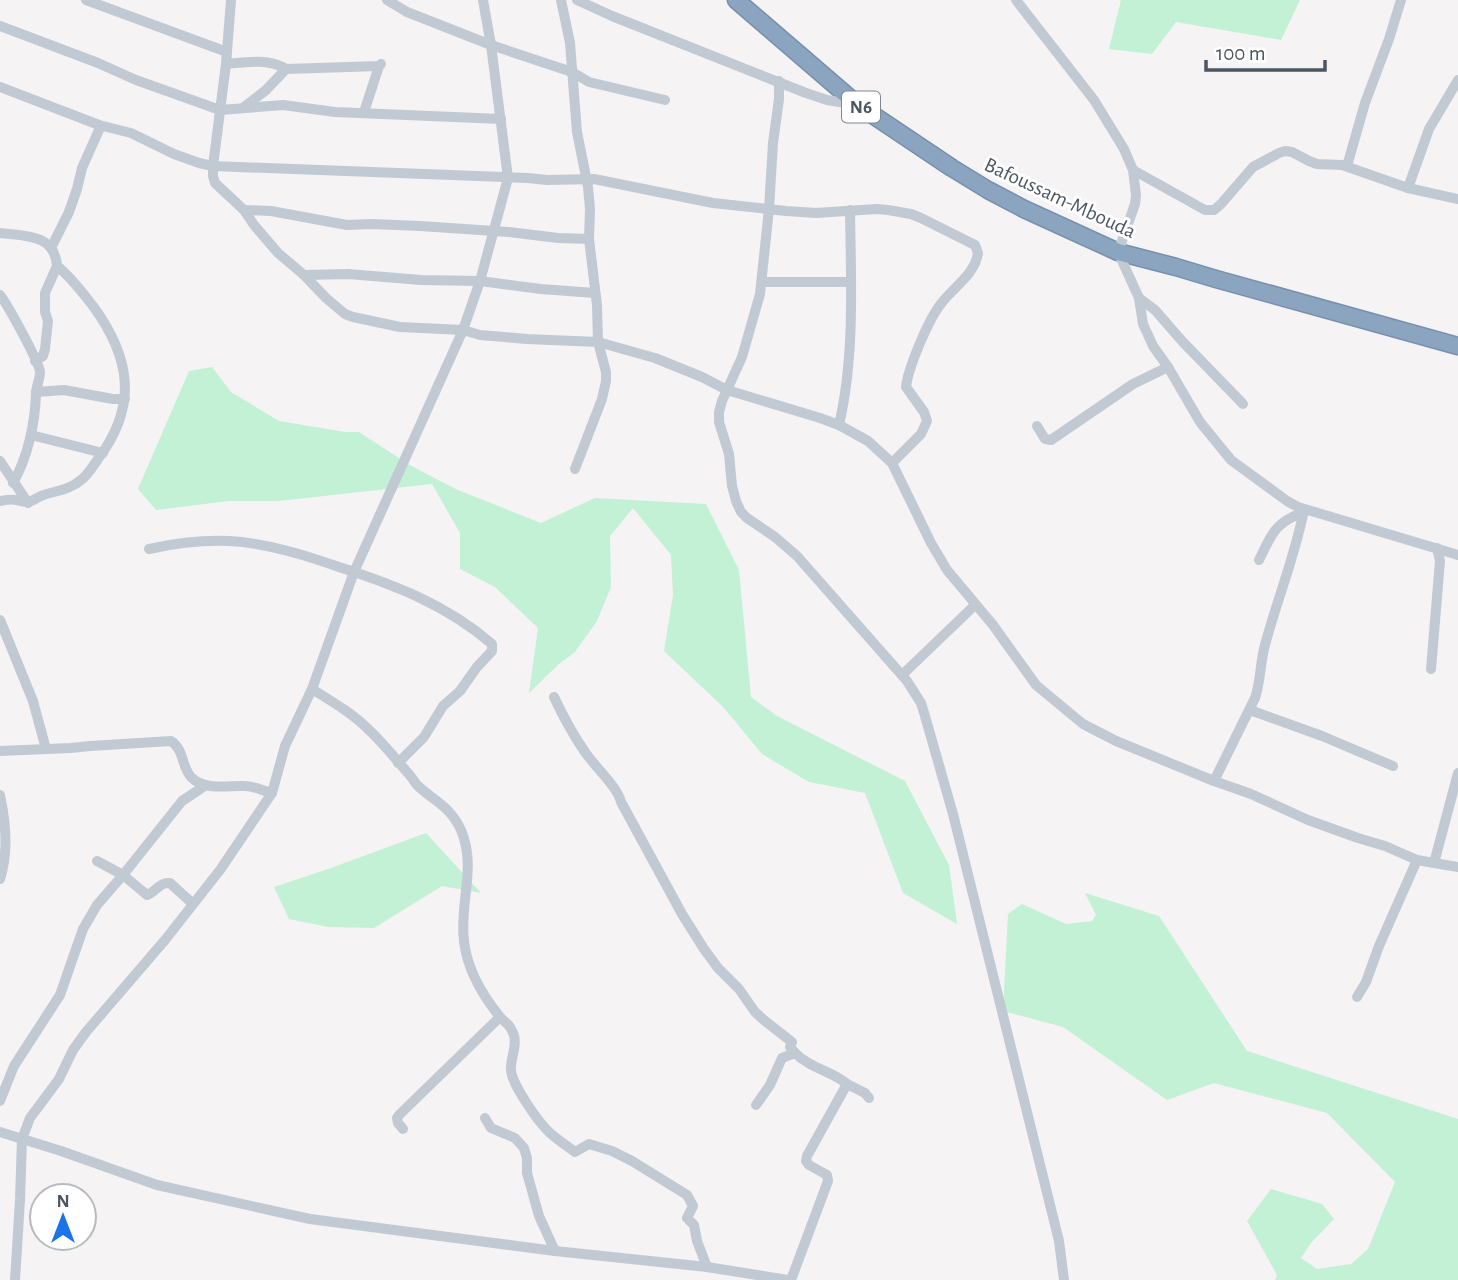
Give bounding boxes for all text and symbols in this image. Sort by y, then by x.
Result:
scale bar [1206,28,1325,72]
text: 100 m [1216,43,1266,64]
road number: N6 [842,92,880,122]
street label: Bafoussam-Mbouda [981,154,1139,242]
north arrow [28,1182,98,1252]
text: N [56,1192,70,1211]

